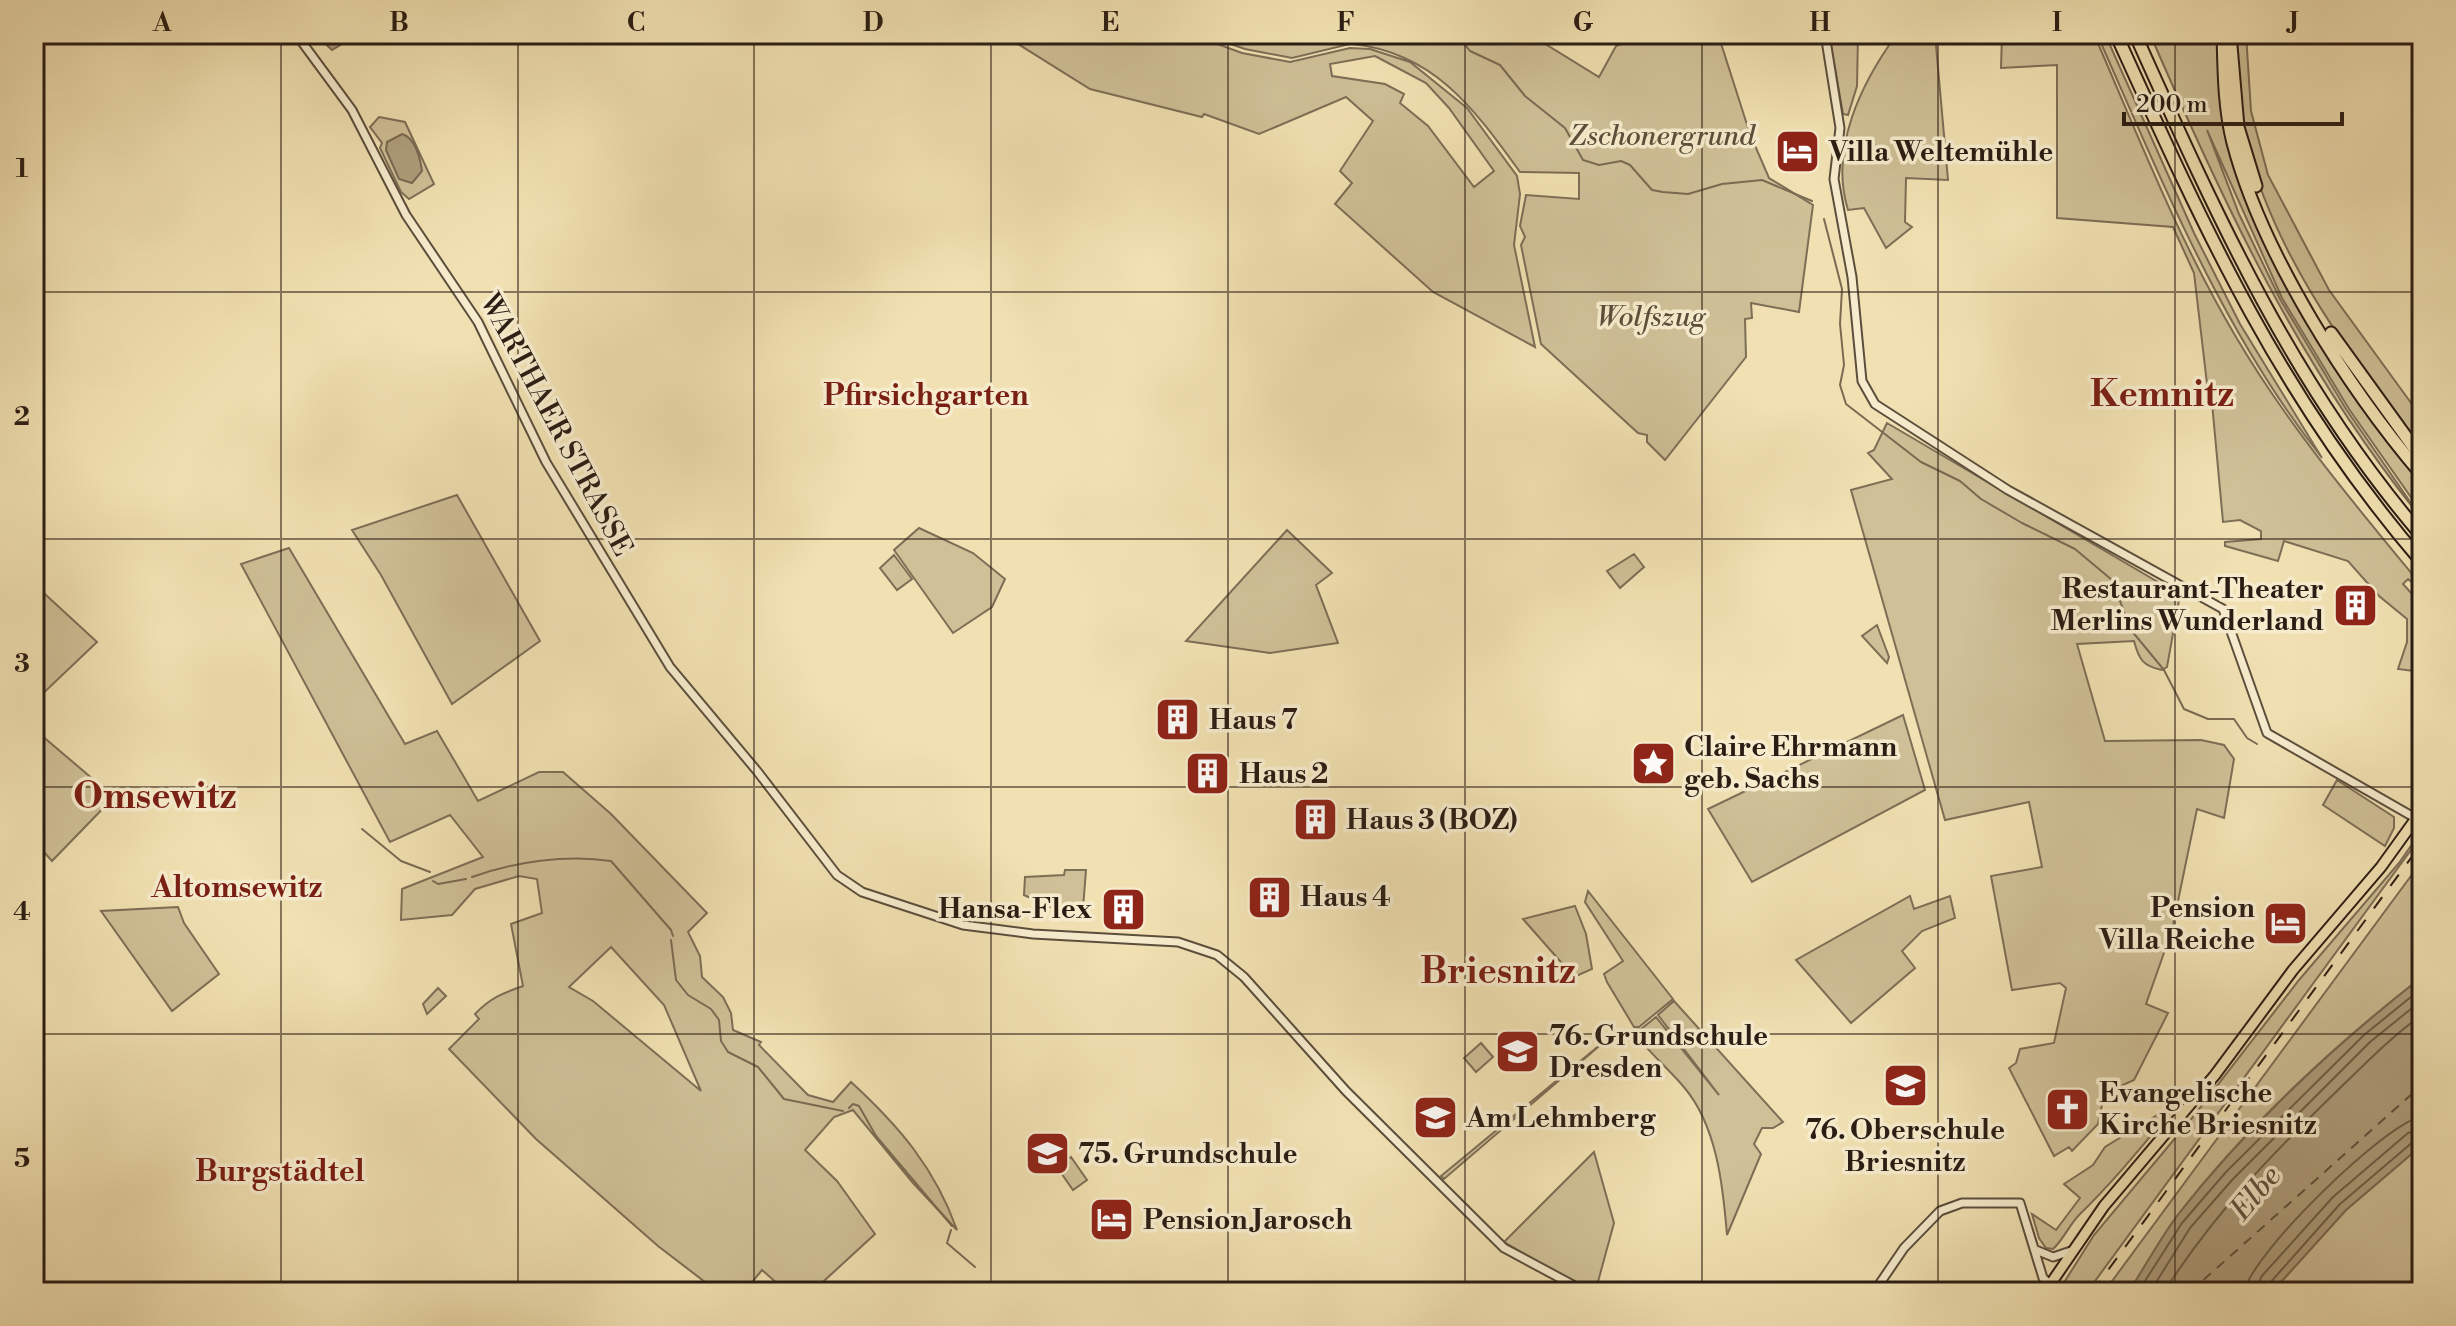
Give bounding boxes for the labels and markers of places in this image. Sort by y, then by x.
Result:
hotel icon: Villa Weltemühle [1774,128,1822,176]
place label: Villa Weltemühle [1828,135,2053,170]
place label: Restaurant-Theater Merlins Wunderland [2050,572,2324,639]
building icon: Restaurant-Theater Merlins Wunderland [2331,581,2379,629]
building icon: Haus 7 [1154,696,1202,744]
place label: Haus 7 [1209,703,1298,738]
place label: Claire Ehrmann geb. Sachs [1684,730,1897,797]
place icon: Claire Ehrmann geb. Sachs [1629,739,1677,787]
building icon: Haus 2 [1184,750,1232,798]
place label: Haus 2 [1239,757,1328,792]
building icon: Haus 3 (BOZ) [1291,796,1339,844]
place label: Haus 3 (BOZ) [1346,803,1517,838]
building icon: Haus 4 [1245,873,1293,921]
place label: Haus 4 [1300,880,1391,915]
building icon: Hansa-Flex [1099,885,1147,933]
place label: Pension Villa Reiche [2098,891,2255,958]
place label: Hansa-Flex [938,892,1093,927]
hotel icon: Pension Villa Reiche [2262,900,2310,948]
place label: 76. Grundschule Dresden [1549,1019,1768,1086]
school or university icon: 76. Grundschule Dresden [1494,1028,1542,1076]
school or university icon: 76. Oberschule Briesnitz [1881,1061,1929,1109]
place label: Evangelische Kirche Briesnitz [2099,1076,2317,1143]
church icon: Evangelische Kirche Briesnitz [2044,1085,2092,1133]
school or university icon: Am Lehmberg [1411,1094,1459,1142]
place label: Am Lehmberg [1465,1101,1657,1136]
place label: 76. Oberschule Briesnitz [1805,1113,2005,1180]
school or university icon: 75. Grundschule [1023,1130,1071,1178]
place label: 75. Grundschule [1078,1137,1297,1172]
hotel icon: Pension Jarosch [1088,1196,1136,1244]
place label: Pension Jarosch [1143,1203,1352,1238]

